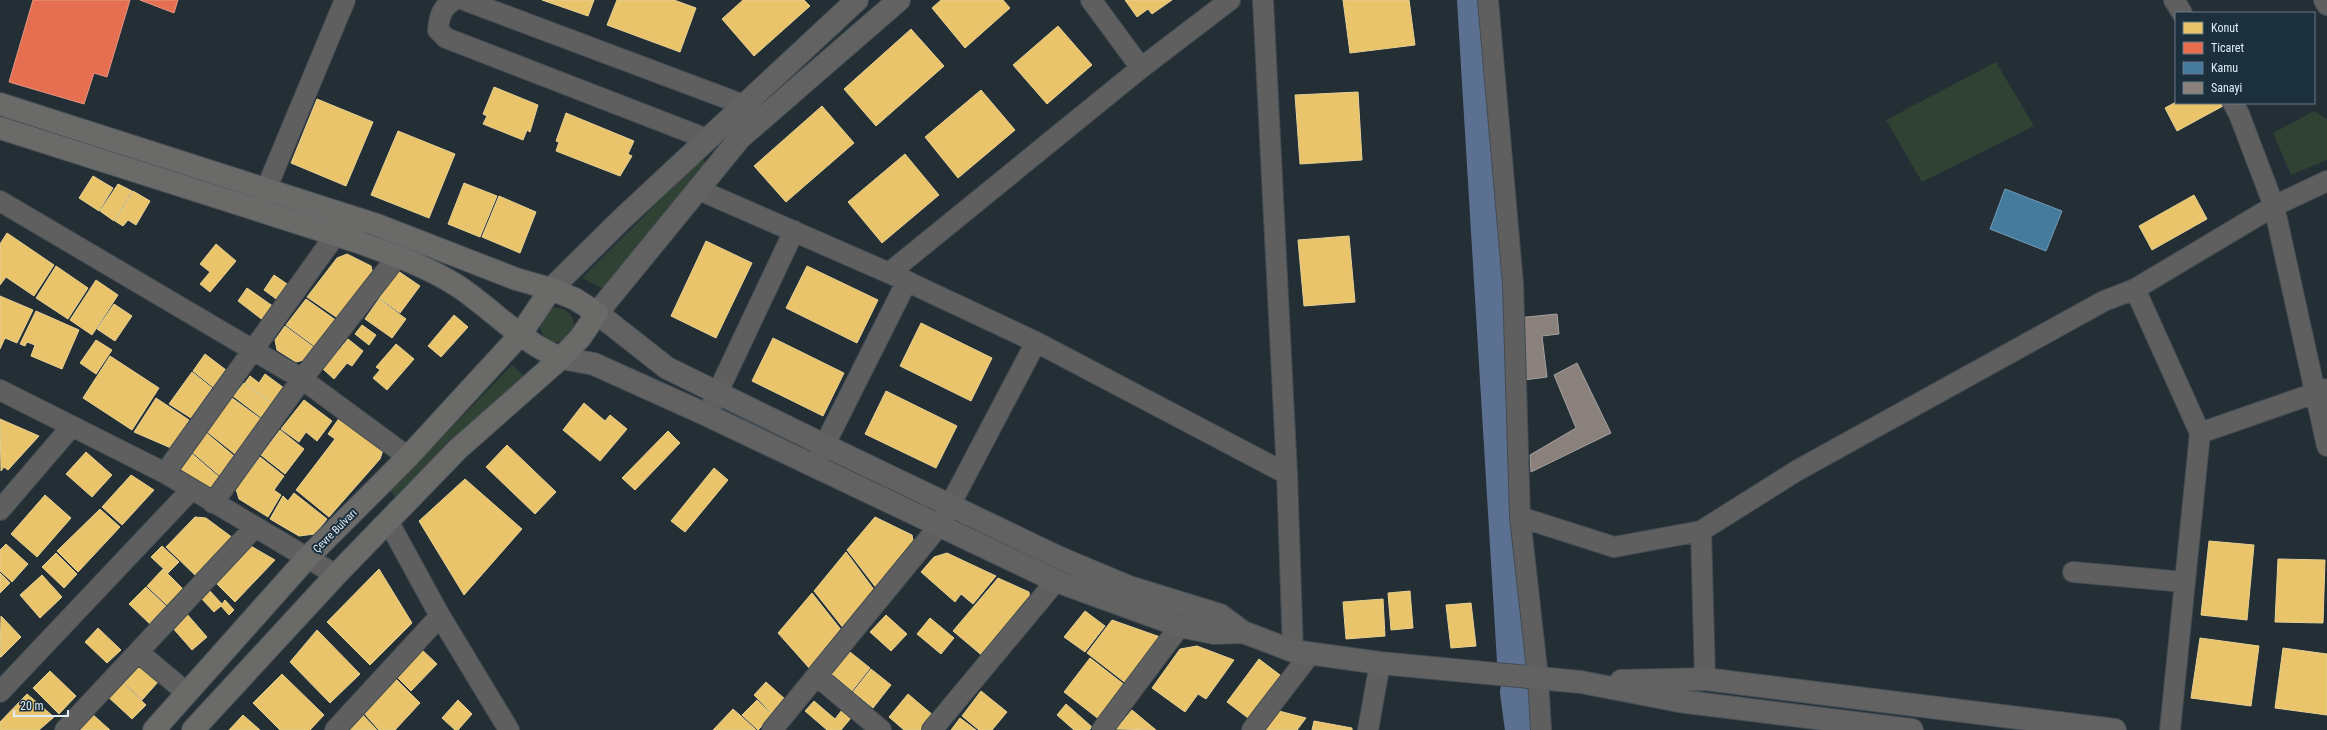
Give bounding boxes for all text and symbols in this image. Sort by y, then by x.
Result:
legend [2175,12,2315,104]
text: Konut [2211,21,2239,35]
text: Ticaret [2211,41,2244,55]
text: Kamu [2211,61,2238,75]
text: Sanayi [2211,81,2242,95]
street label: Çevre Bulvarı [310,506,360,556]
scale bar [14,692,68,718]
text: 20 m [20,699,44,713]

